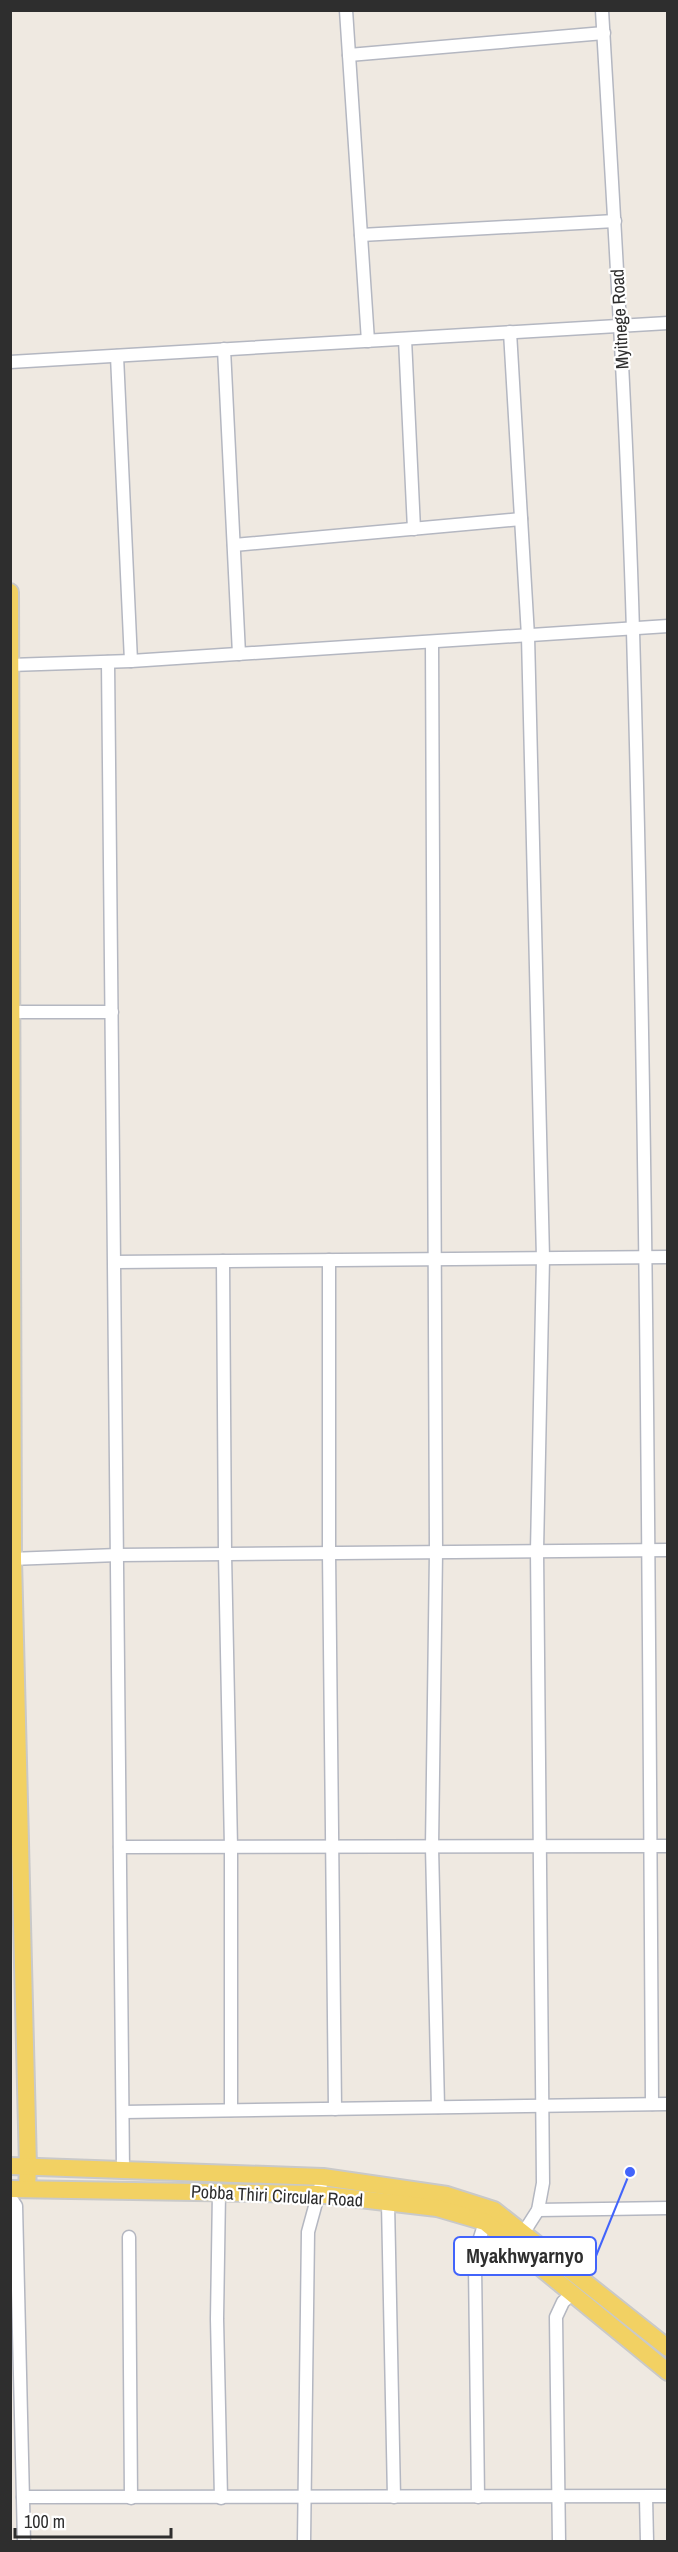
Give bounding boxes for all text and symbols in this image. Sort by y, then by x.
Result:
street label: Myitnege Road [604,268,635,370]
street label: Pobba Thiri Circular Road [190,2179,364,2212]
callout: Myakhwyarnyo [454,2237,596,2275]
text: Myakhwyarnyo [466,2242,584,2269]
scale bar [15,2501,171,2539]
text: 100 m [24,2509,65,2534]

